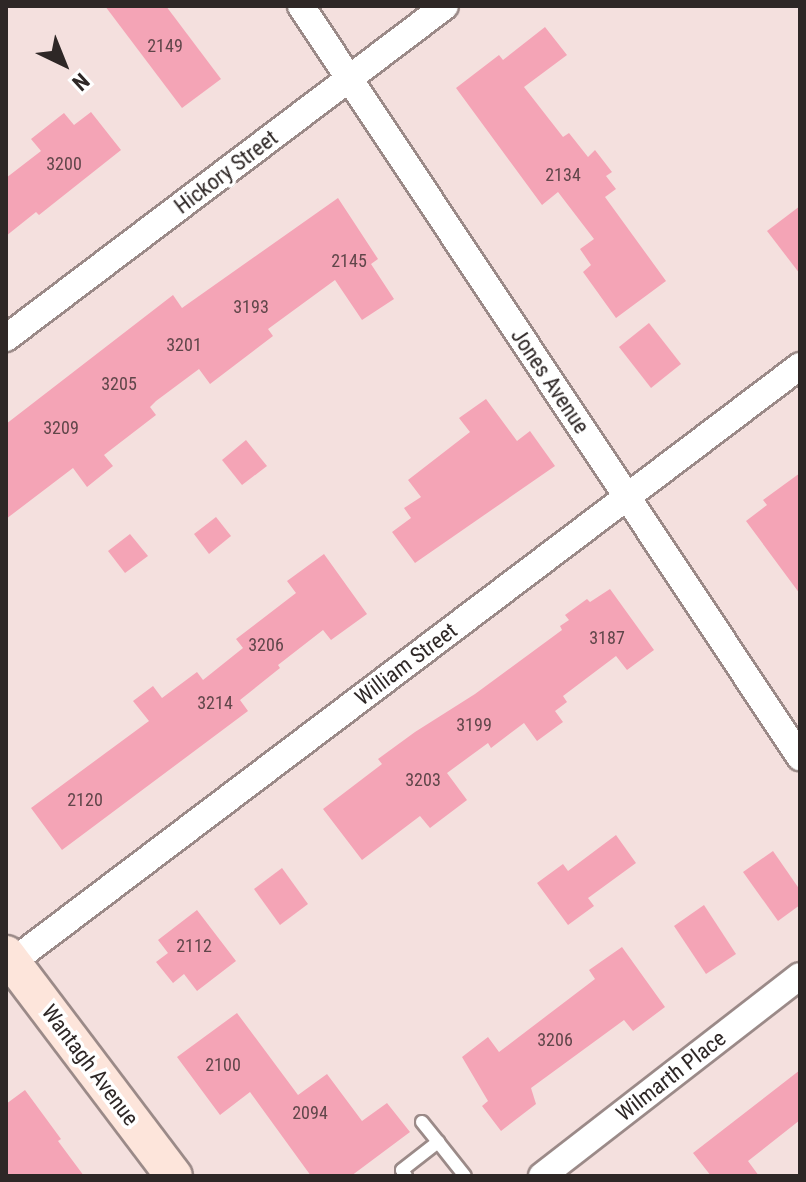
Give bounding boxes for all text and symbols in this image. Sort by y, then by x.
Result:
north arrow [24,24,104,104]
house number: 2149 [147,35,183,57]
text: N [67,68,94,96]
street label: Hickory Street [169,125,283,219]
house number: 3200 [46,153,82,175]
house number: 2134 [545,164,581,186]
house number: 2145 [331,250,367,272]
house number: 3193 [233,296,269,318]
street label: Jones Avenue [505,323,595,439]
house number: 3201 [166,334,202,356]
house number: 3205 [101,373,137,395]
house number: 3209 [43,417,79,439]
street label: William Street [350,617,462,711]
house number: 3187 [589,627,625,649]
house number: 3206 [248,634,284,656]
house number: 3214 [197,692,233,714]
house number: 3199 [456,714,492,736]
house number: 3203 [405,769,441,791]
house number: 2120 [67,789,103,811]
house number: 2112 [176,935,212,957]
street label: Wantagh Avenue [36,999,144,1131]
street label: Wilmarth Place [611,1025,731,1127]
house number: 3206 [537,1029,573,1051]
house number: 2100 [205,1054,241,1076]
house number: 2094 [292,1102,328,1124]

